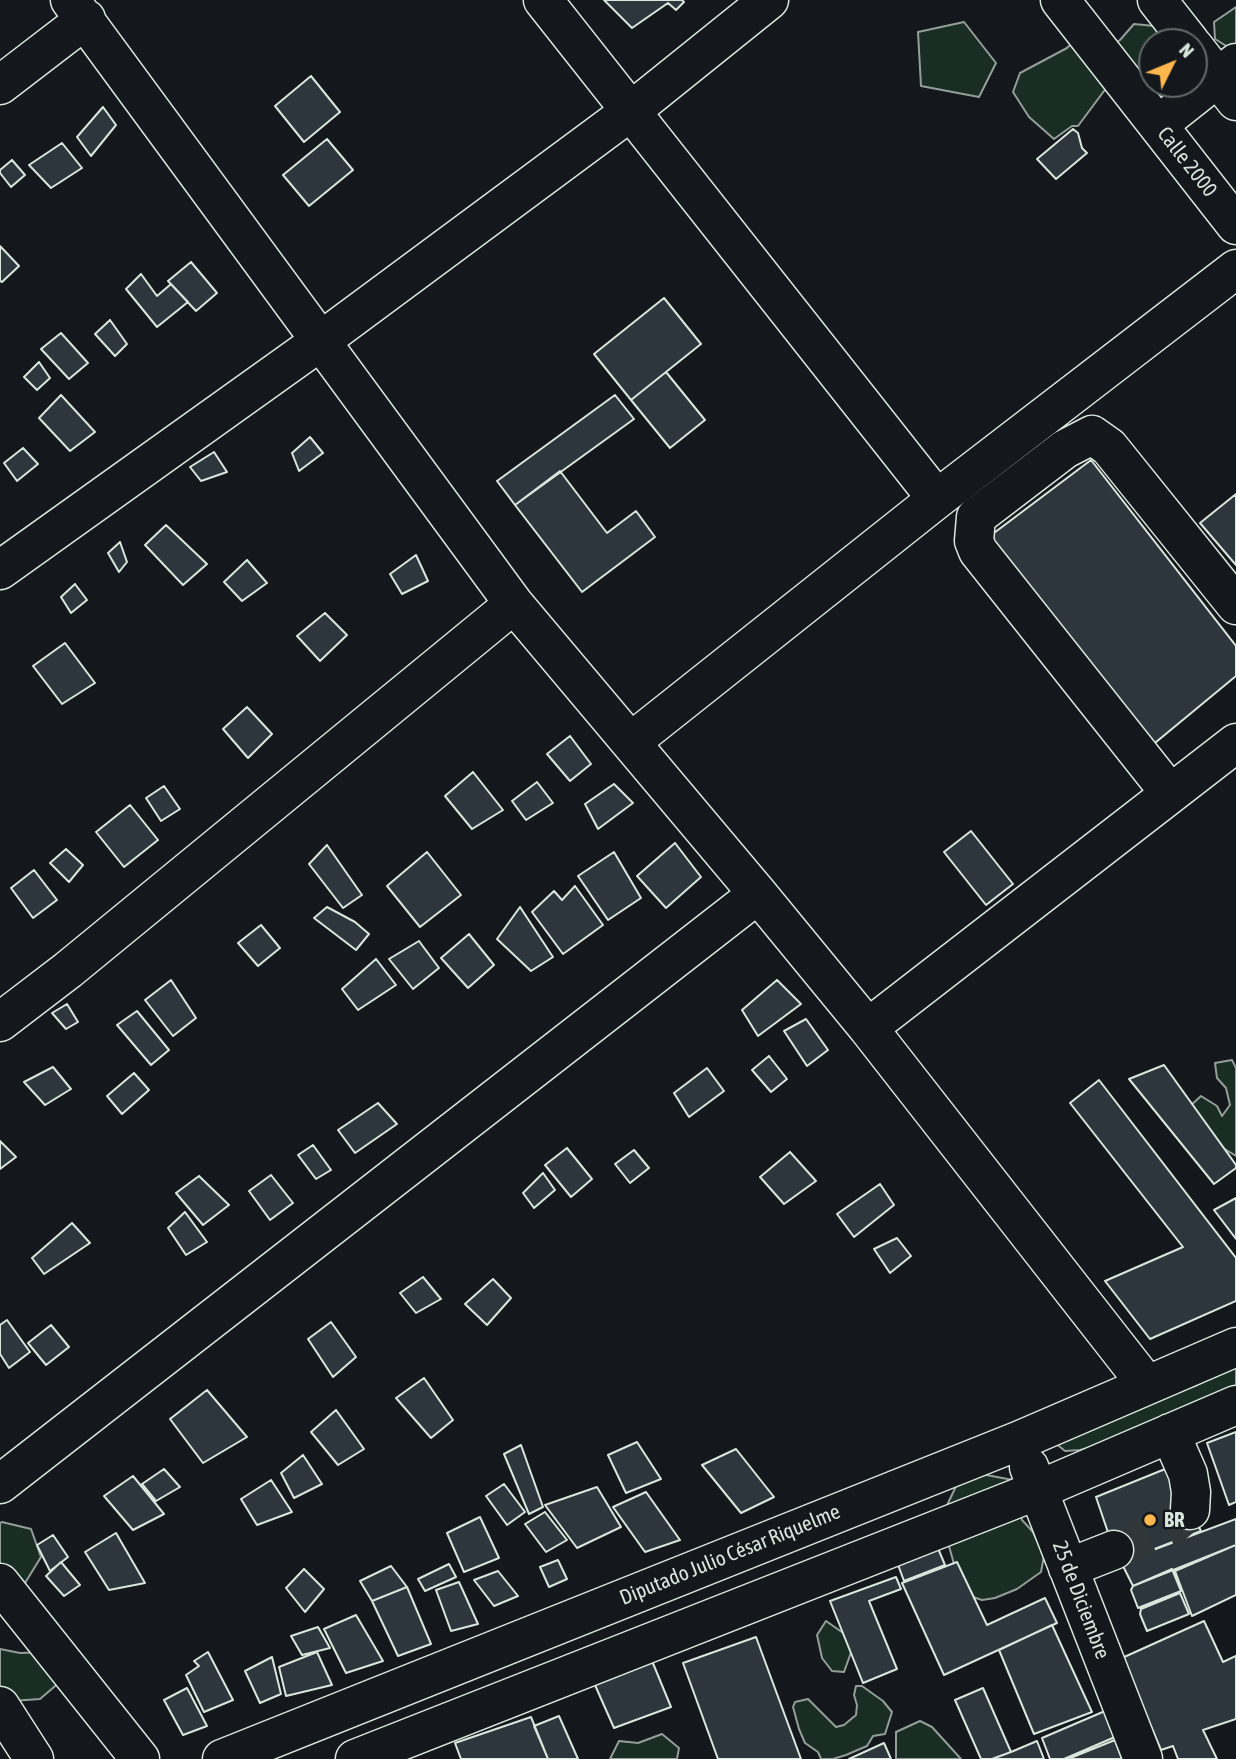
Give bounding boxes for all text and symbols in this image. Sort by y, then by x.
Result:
north arrow [1138,28,1208,98]
text: N [1175,38,1199,62]
street label: Calle 2000 [1152,122,1222,202]
street label: Diputado Julio César Riquelme [616,1499,844,1611]
place label: BR [1164,1507,1184,1533]
marker: BR [1142,1512,1158,1528]
street label: 25 de Diciembre [1047,1537,1115,1663]

